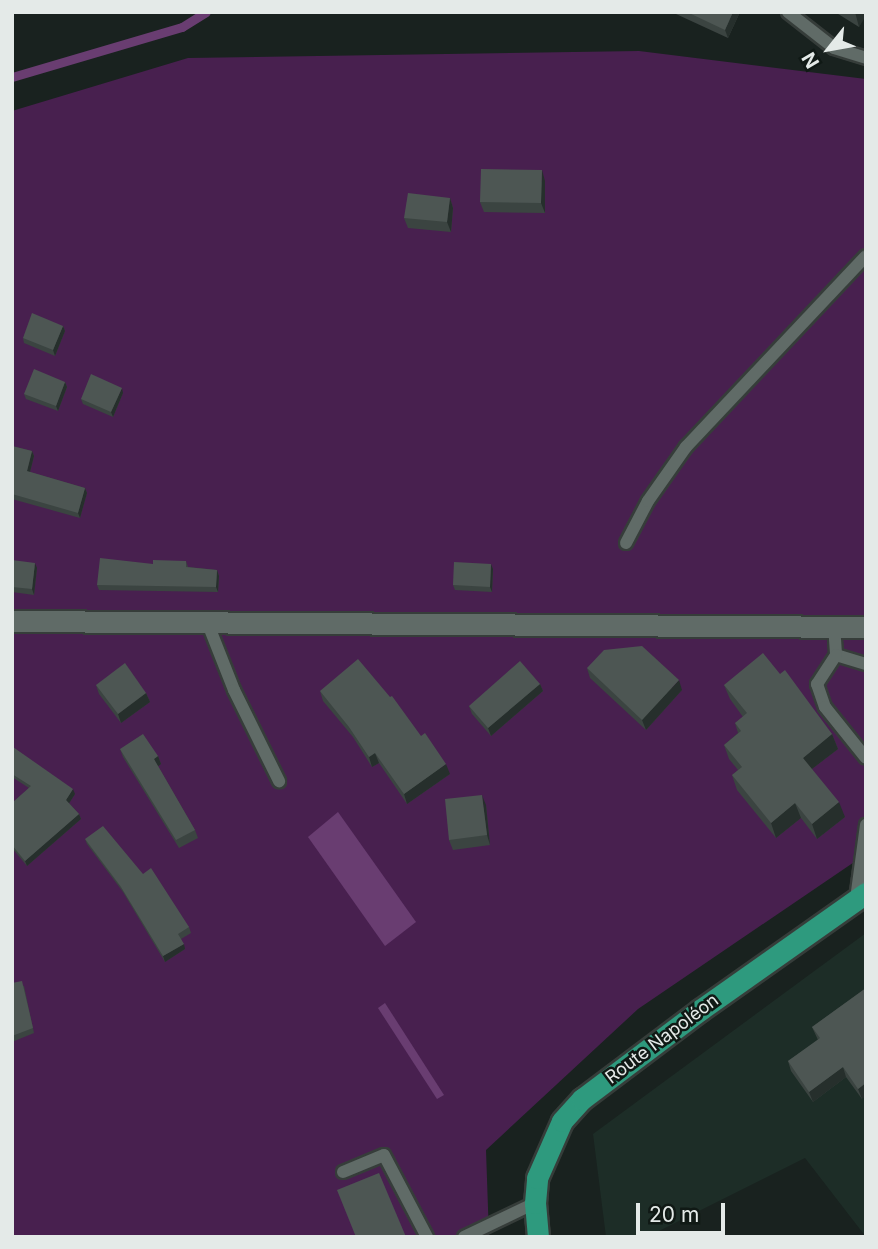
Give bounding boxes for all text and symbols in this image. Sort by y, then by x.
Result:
north arrow [794,14,864,84]
text: N [797,48,824,72]
street label: Route Napoléon [601,990,723,1088]
scale bar [640,1190,729,1234]
text: 20 m [649,1202,699,1227]

